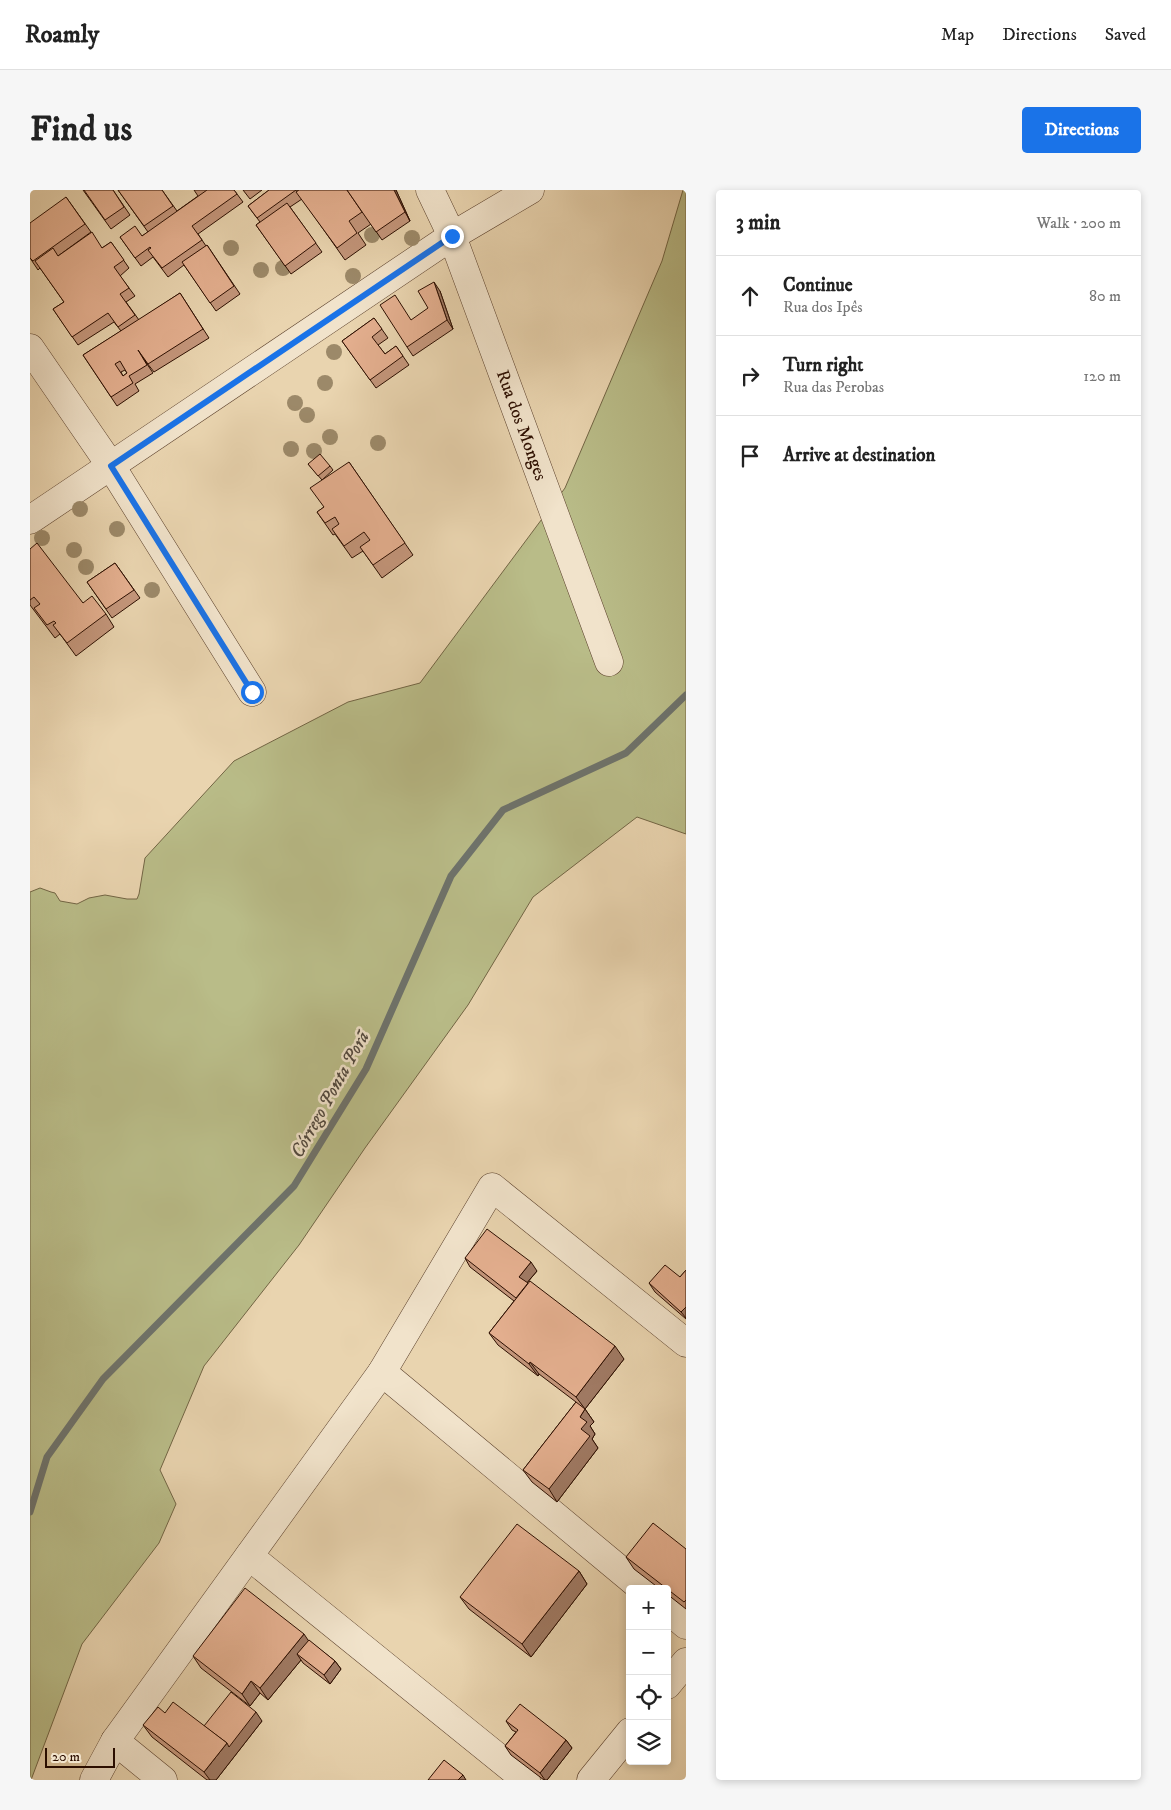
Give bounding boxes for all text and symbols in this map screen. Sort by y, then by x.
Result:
text: Roamly [25,20,99,50]
text: Map [941,24,974,46]
text: Directions [1002,24,1077,46]
text: Saved [1105,24,1146,46]
button: Directions [1022,107,1141,153]
text: Find us [30,108,132,152]
text: 3 min [736,210,781,236]
text: Walk · 200 m [1037,213,1121,233]
route end [441,225,464,248]
text: Continue [783,274,853,297]
icon: ahead [736,282,764,310]
text: 80 m [1089,286,1121,306]
text: Rua dos Ipês [783,297,863,317]
text: Turn right [783,354,863,377]
icon: right [736,362,764,390]
text: 120 m [1083,366,1121,386]
street label: Rua dos Monges [491,367,551,484]
text: Rua das Perobas [783,377,884,397]
icon: arrive [736,442,764,470]
text: Arrive at destination [783,444,935,467]
route start [241,681,264,704]
water label: Córrego Ponta Porã [286,1026,376,1162]
map controls [626,1585,671,1765]
button: + [626,1585,671,1630]
button: − [626,1630,671,1675]
button: locate [626,1675,671,1720]
button: layers [626,1720,671,1765]
scale bar [45,1745,115,1768]
text: 20 m [52,1748,80,1766]

